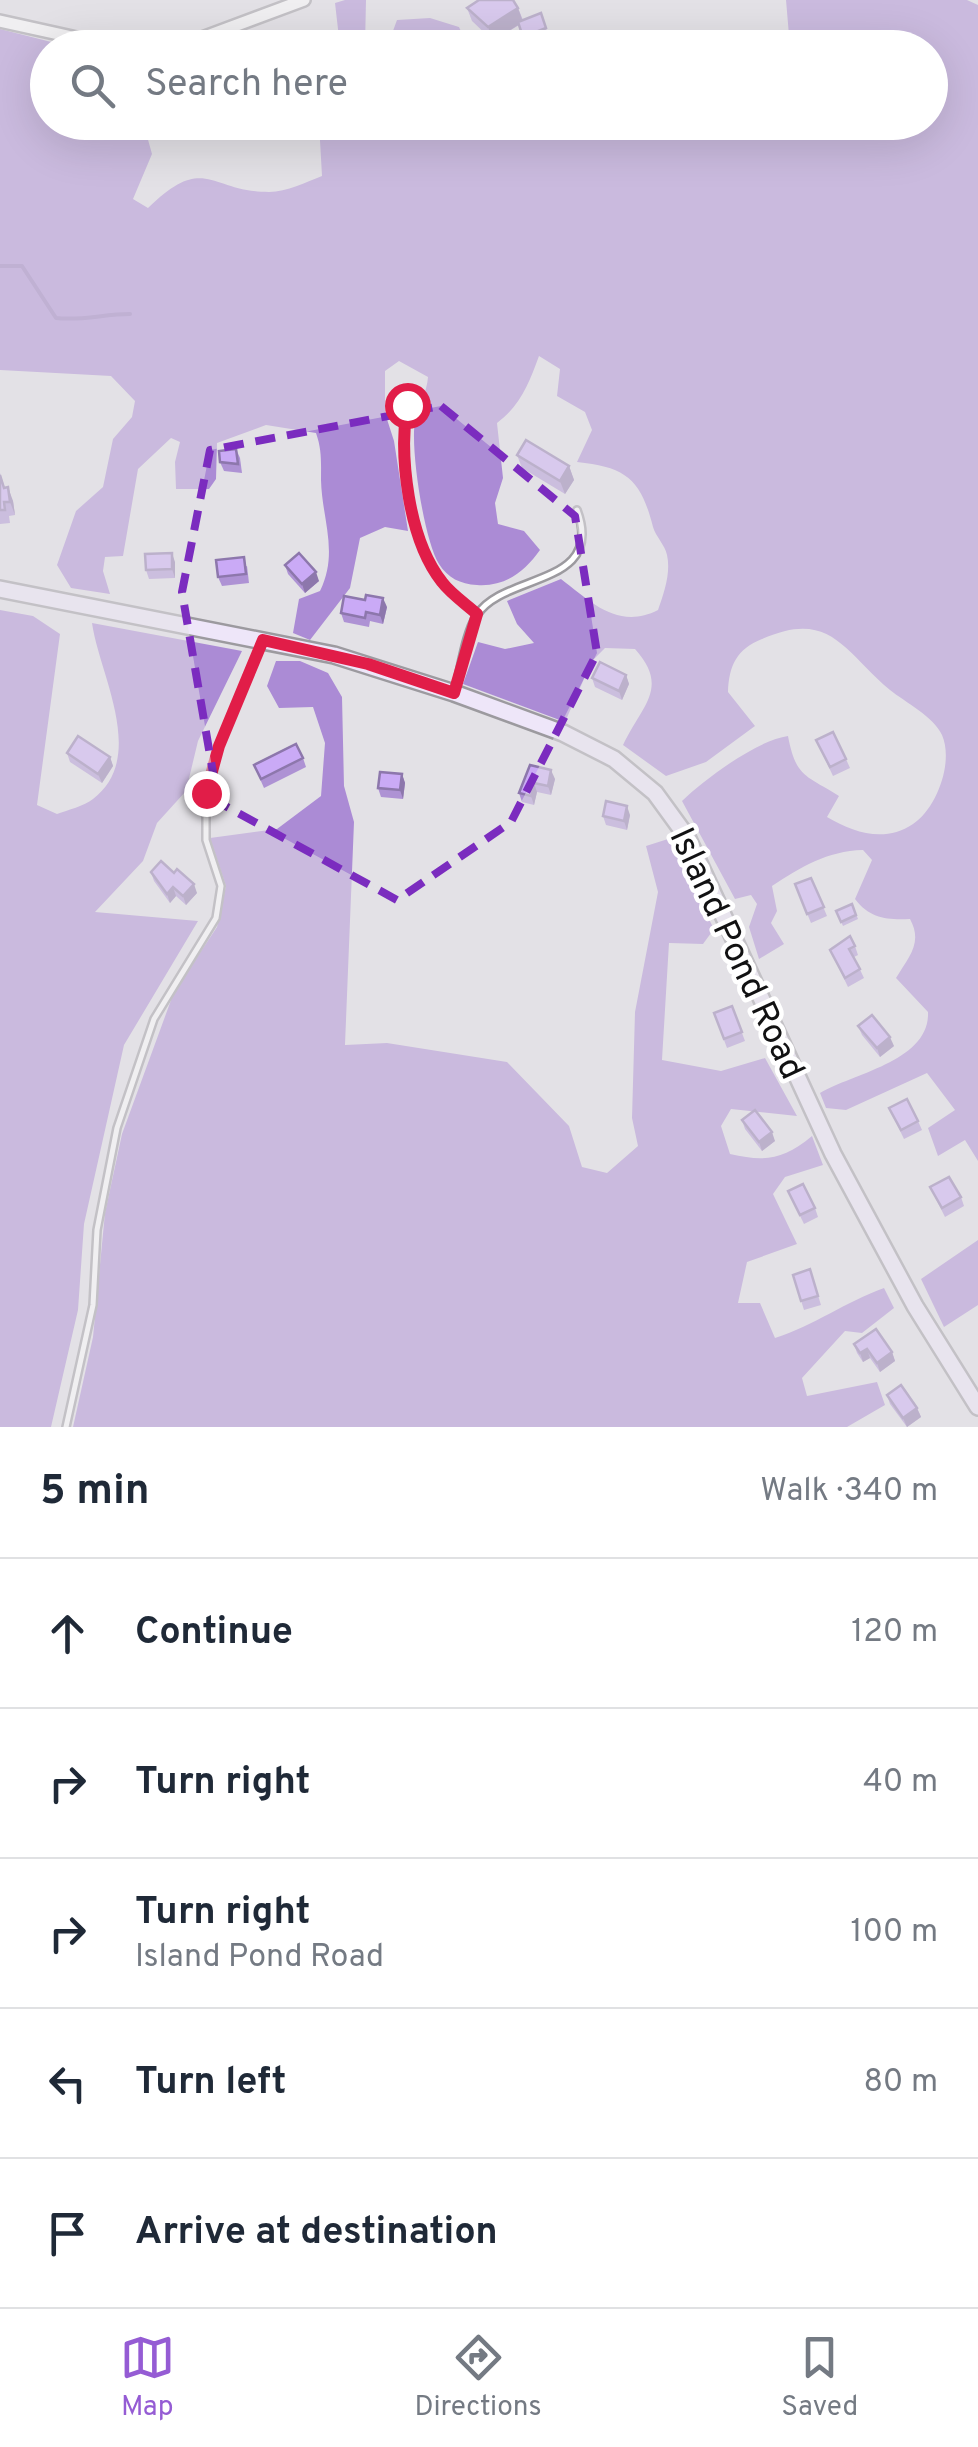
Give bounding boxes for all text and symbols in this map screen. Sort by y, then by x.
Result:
search box [30,30,948,140]
icon: search [65,58,120,113]
text: Search here [145,61,348,110]
route start [385,383,431,429]
route end [184,771,230,817]
street label: Island Pond Road [658,822,813,1087]
text: 5 min [40,1466,150,1519]
text: Walk · 340 m [760,1472,938,1512]
icon: ahead [40,1606,95,1661]
text: Continue [135,1609,293,1658]
text: 120 m [851,1613,938,1653]
icon: right [40,1756,95,1811]
text: Turn right [135,1759,310,1808]
text: 40 m [863,1763,938,1803]
text: Turn right [135,1889,310,1938]
icon: right [40,1906,95,1961]
text: 100 m [851,1913,938,1953]
text: Island Pond Road [135,1938,384,1978]
icon: left [40,2056,95,2111]
text: Turn left [135,2059,287,2108]
text: 80 m [864,2063,938,2103]
icon: arrive [40,2206,95,2261]
text: Arrive at destination [135,2209,498,2258]
tab: Map [120,2330,175,2426]
tab: Directions [414,2330,542,2426]
tab: Saved [781,2330,858,2426]

